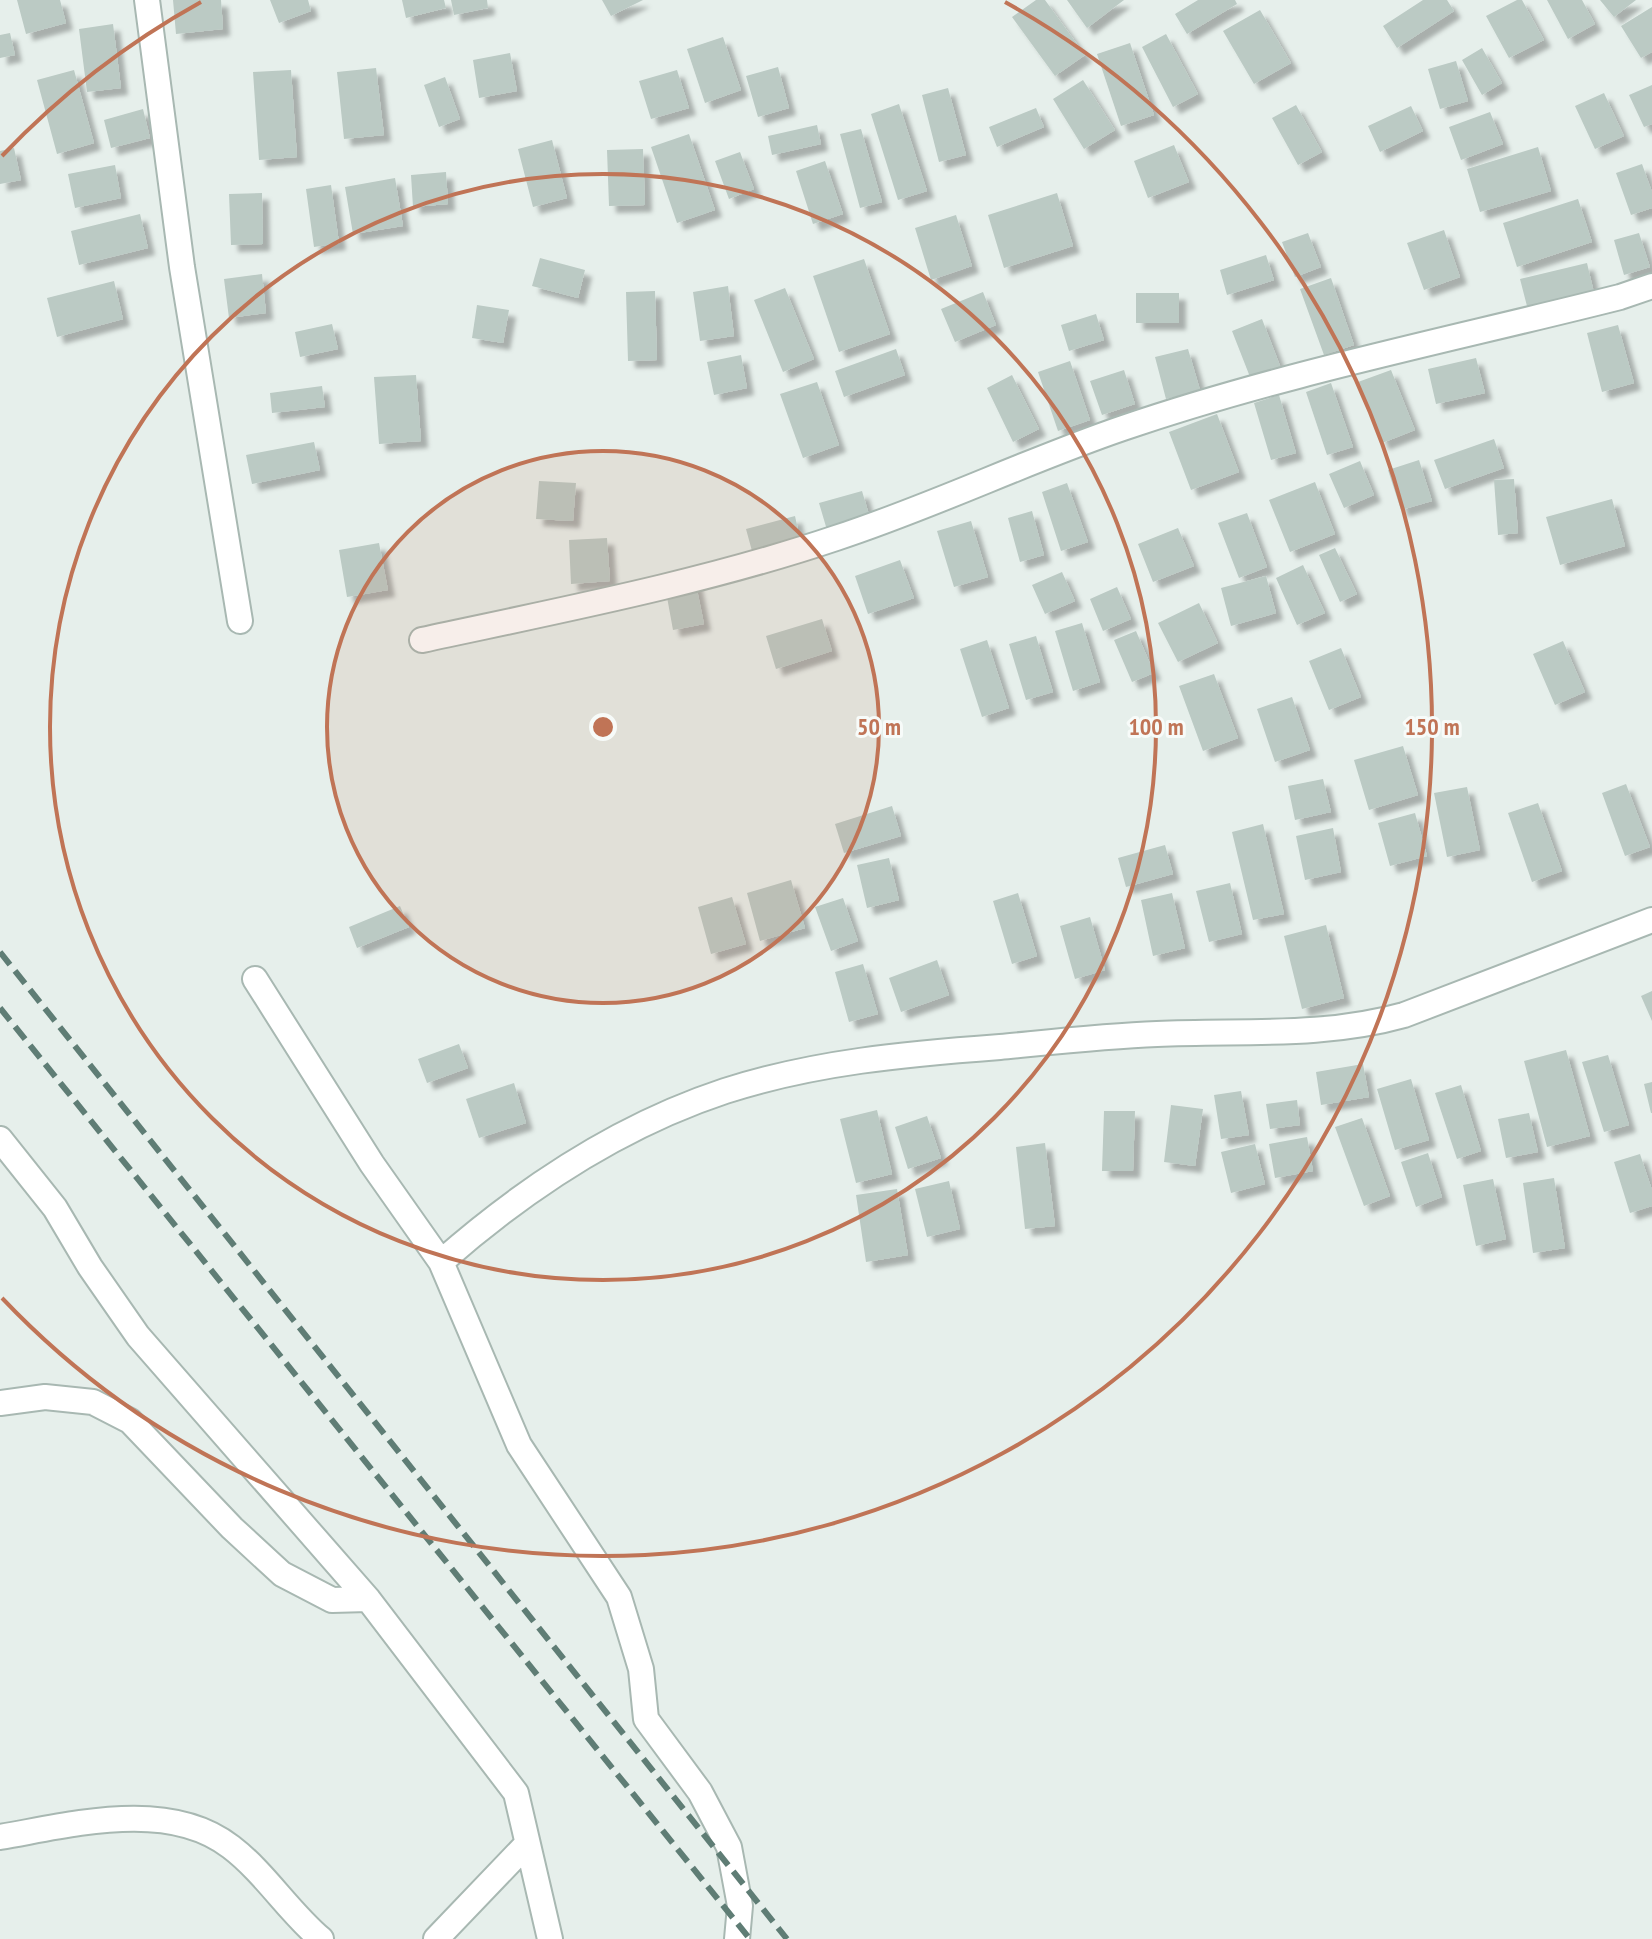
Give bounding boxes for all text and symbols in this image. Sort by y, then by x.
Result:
text: 50 m [857,711,901,742]
text: 100 m [1128,711,1184,742]
text: 150 m [1404,711,1460,742]
centre of rings [589,713,617,741]

